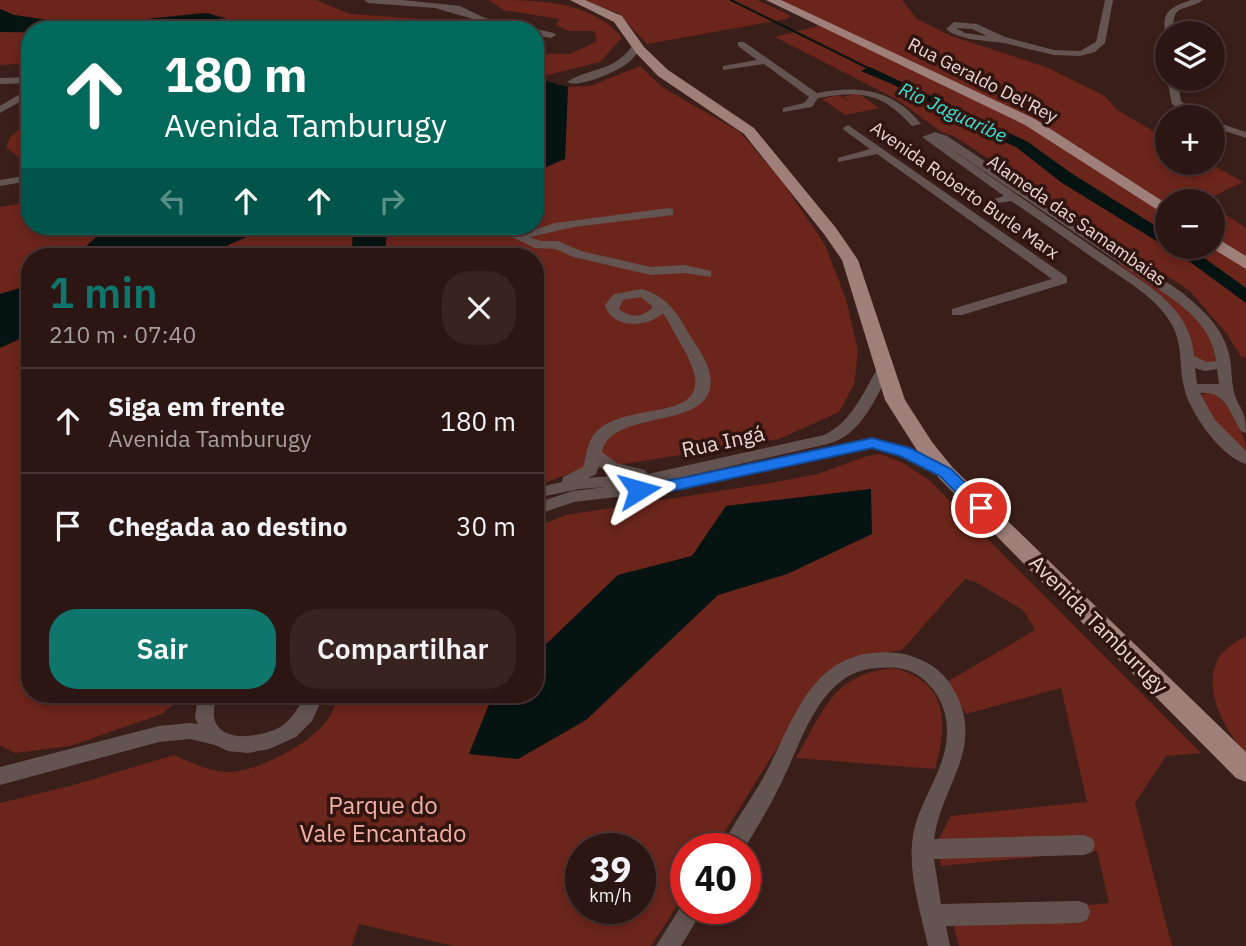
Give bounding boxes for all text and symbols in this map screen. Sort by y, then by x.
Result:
map controls [1155,21,1225,259]
button: layers [1155,21,1225,91]
street label: Rua Geraldo Del'Rey [904,32,1062,128]
text: 180 m [164,42,308,105]
icon: ahead [49,49,140,140]
water label: Rio Jaguaribe [895,77,1011,148]
text: Avenida Tamburugy [164,104,447,146]
button: + [1155,105,1225,175]
street label: Avenida Roberto Burle Marx [866,116,1064,264]
street label: Alameda das Samambaias [983,149,1171,291]
icon: left [154,182,192,220]
icon: ahead [227,182,265,220]
icon: ahead [300,182,338,220]
icon: right [373,182,411,220]
button: − [1155,189,1225,259]
text: 1 min [49,265,158,320]
button: close [442,271,516,345]
text: 210 m · 07:40 [49,319,196,349]
text: Siga em frente [108,389,285,423]
icon: ahead [49,402,87,440]
text: 180 m [440,404,516,438]
street label: Rua Ingá [679,419,767,463]
text: Avenida Tamburugy [108,423,311,453]
position arrow [602,453,676,527]
pin [951,478,1011,538]
icon: arrive [962,489,1000,527]
icon: arrive [49,507,87,545]
text: Chegada ao destino [108,509,347,543]
text: 30 m [456,509,516,543]
street label: Avenida Tamburugy [1023,548,1175,700]
button: Sair [49,609,276,689]
button: Compartilhar [290,609,516,689]
park label: Parque do Vale Encantado [300,789,466,849]
speed limit sign: 40 [670,833,761,924]
text: 39 [589,846,632,892]
text: km/h [589,884,632,907]

